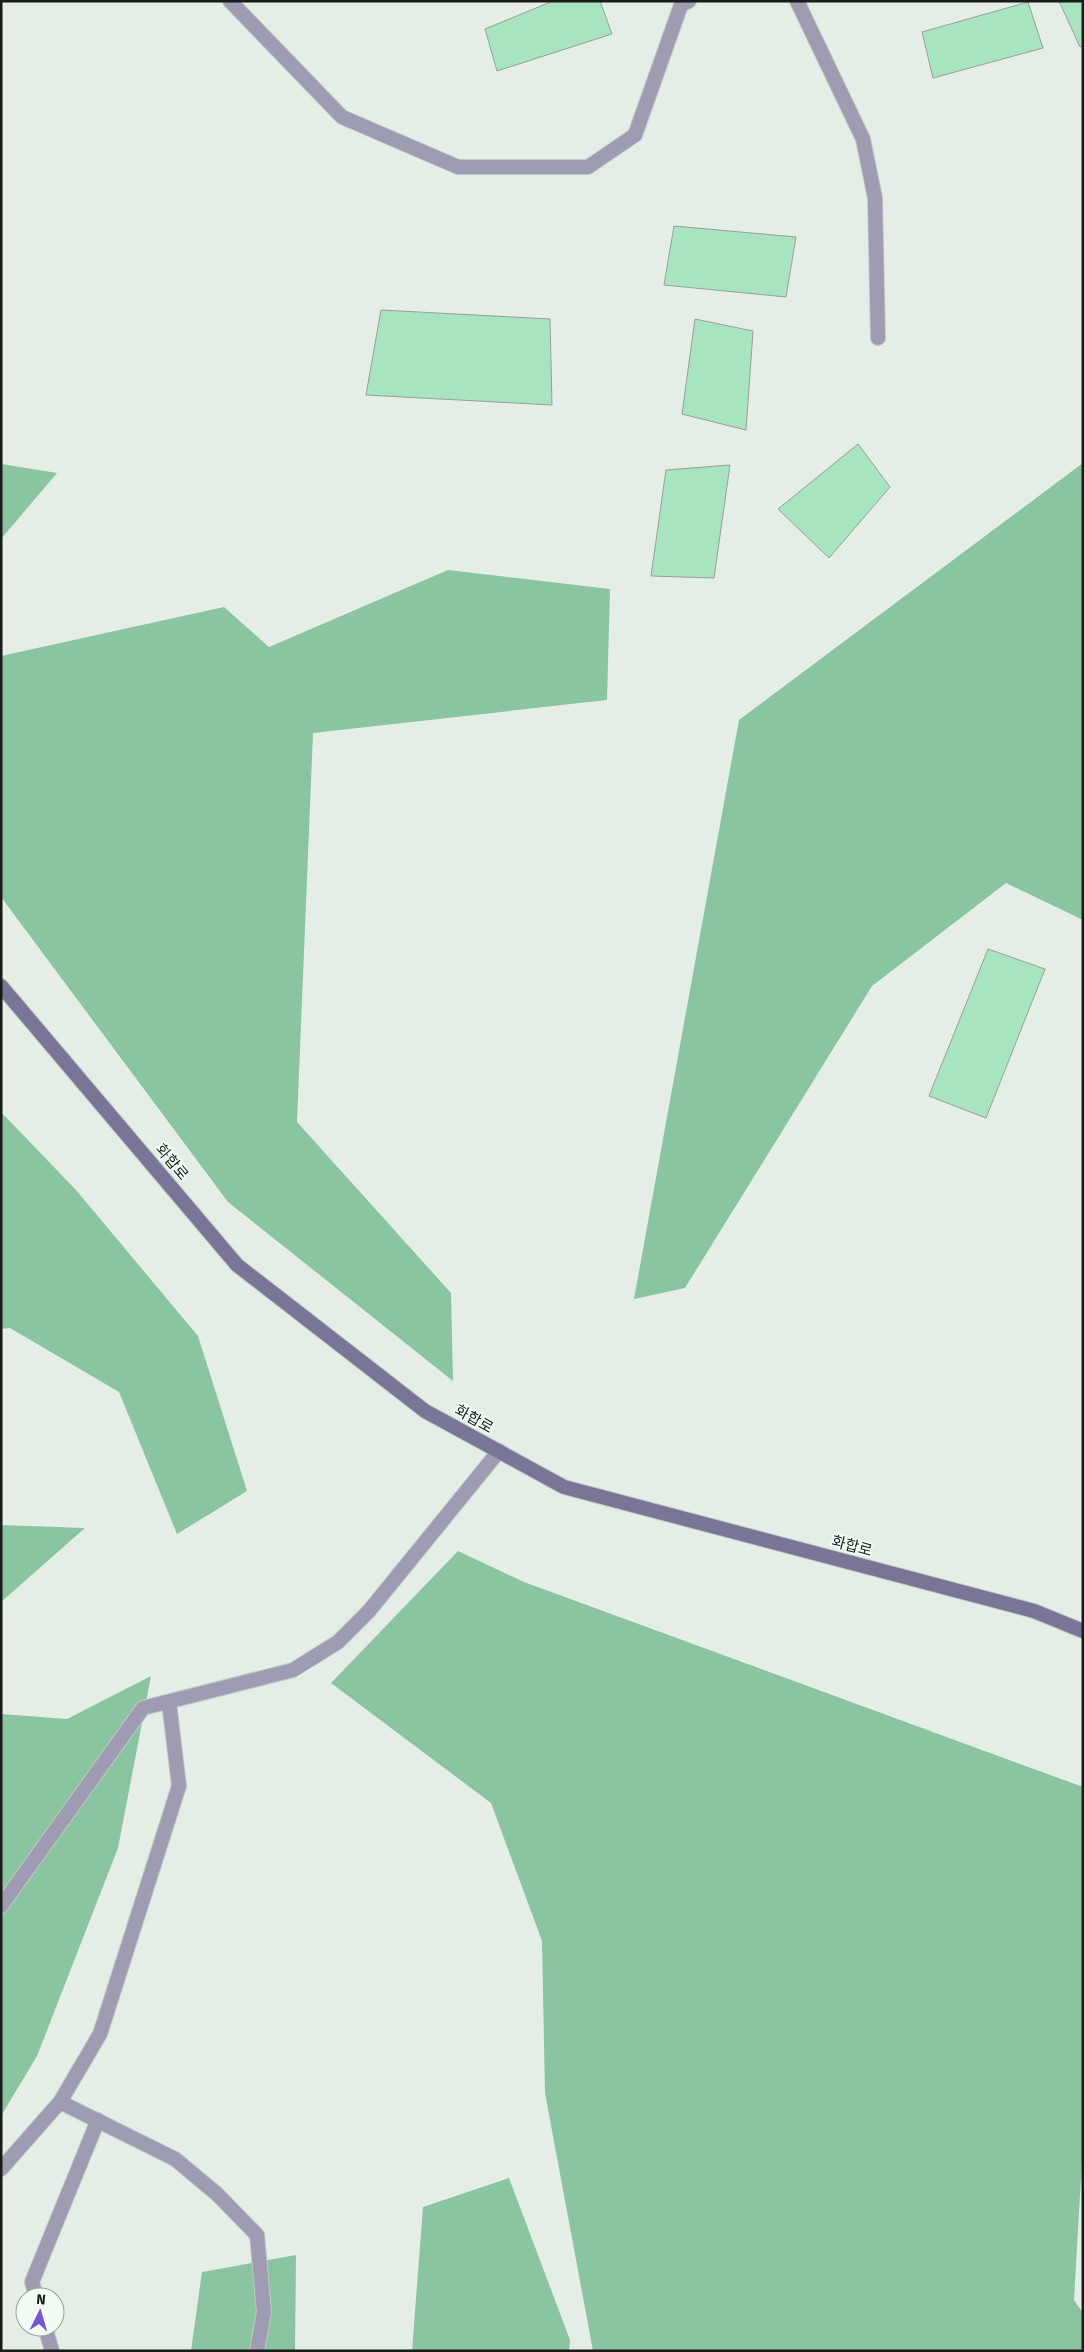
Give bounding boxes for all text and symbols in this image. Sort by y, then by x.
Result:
street label: 화합로 [152,1140,192,1184]
street label: 화합로 [452,1401,496,1437]
street label: 화합로 [830,1532,874,1560]
north arrow [15,2287,65,2337]
text: N [36,2291,46,2308]

